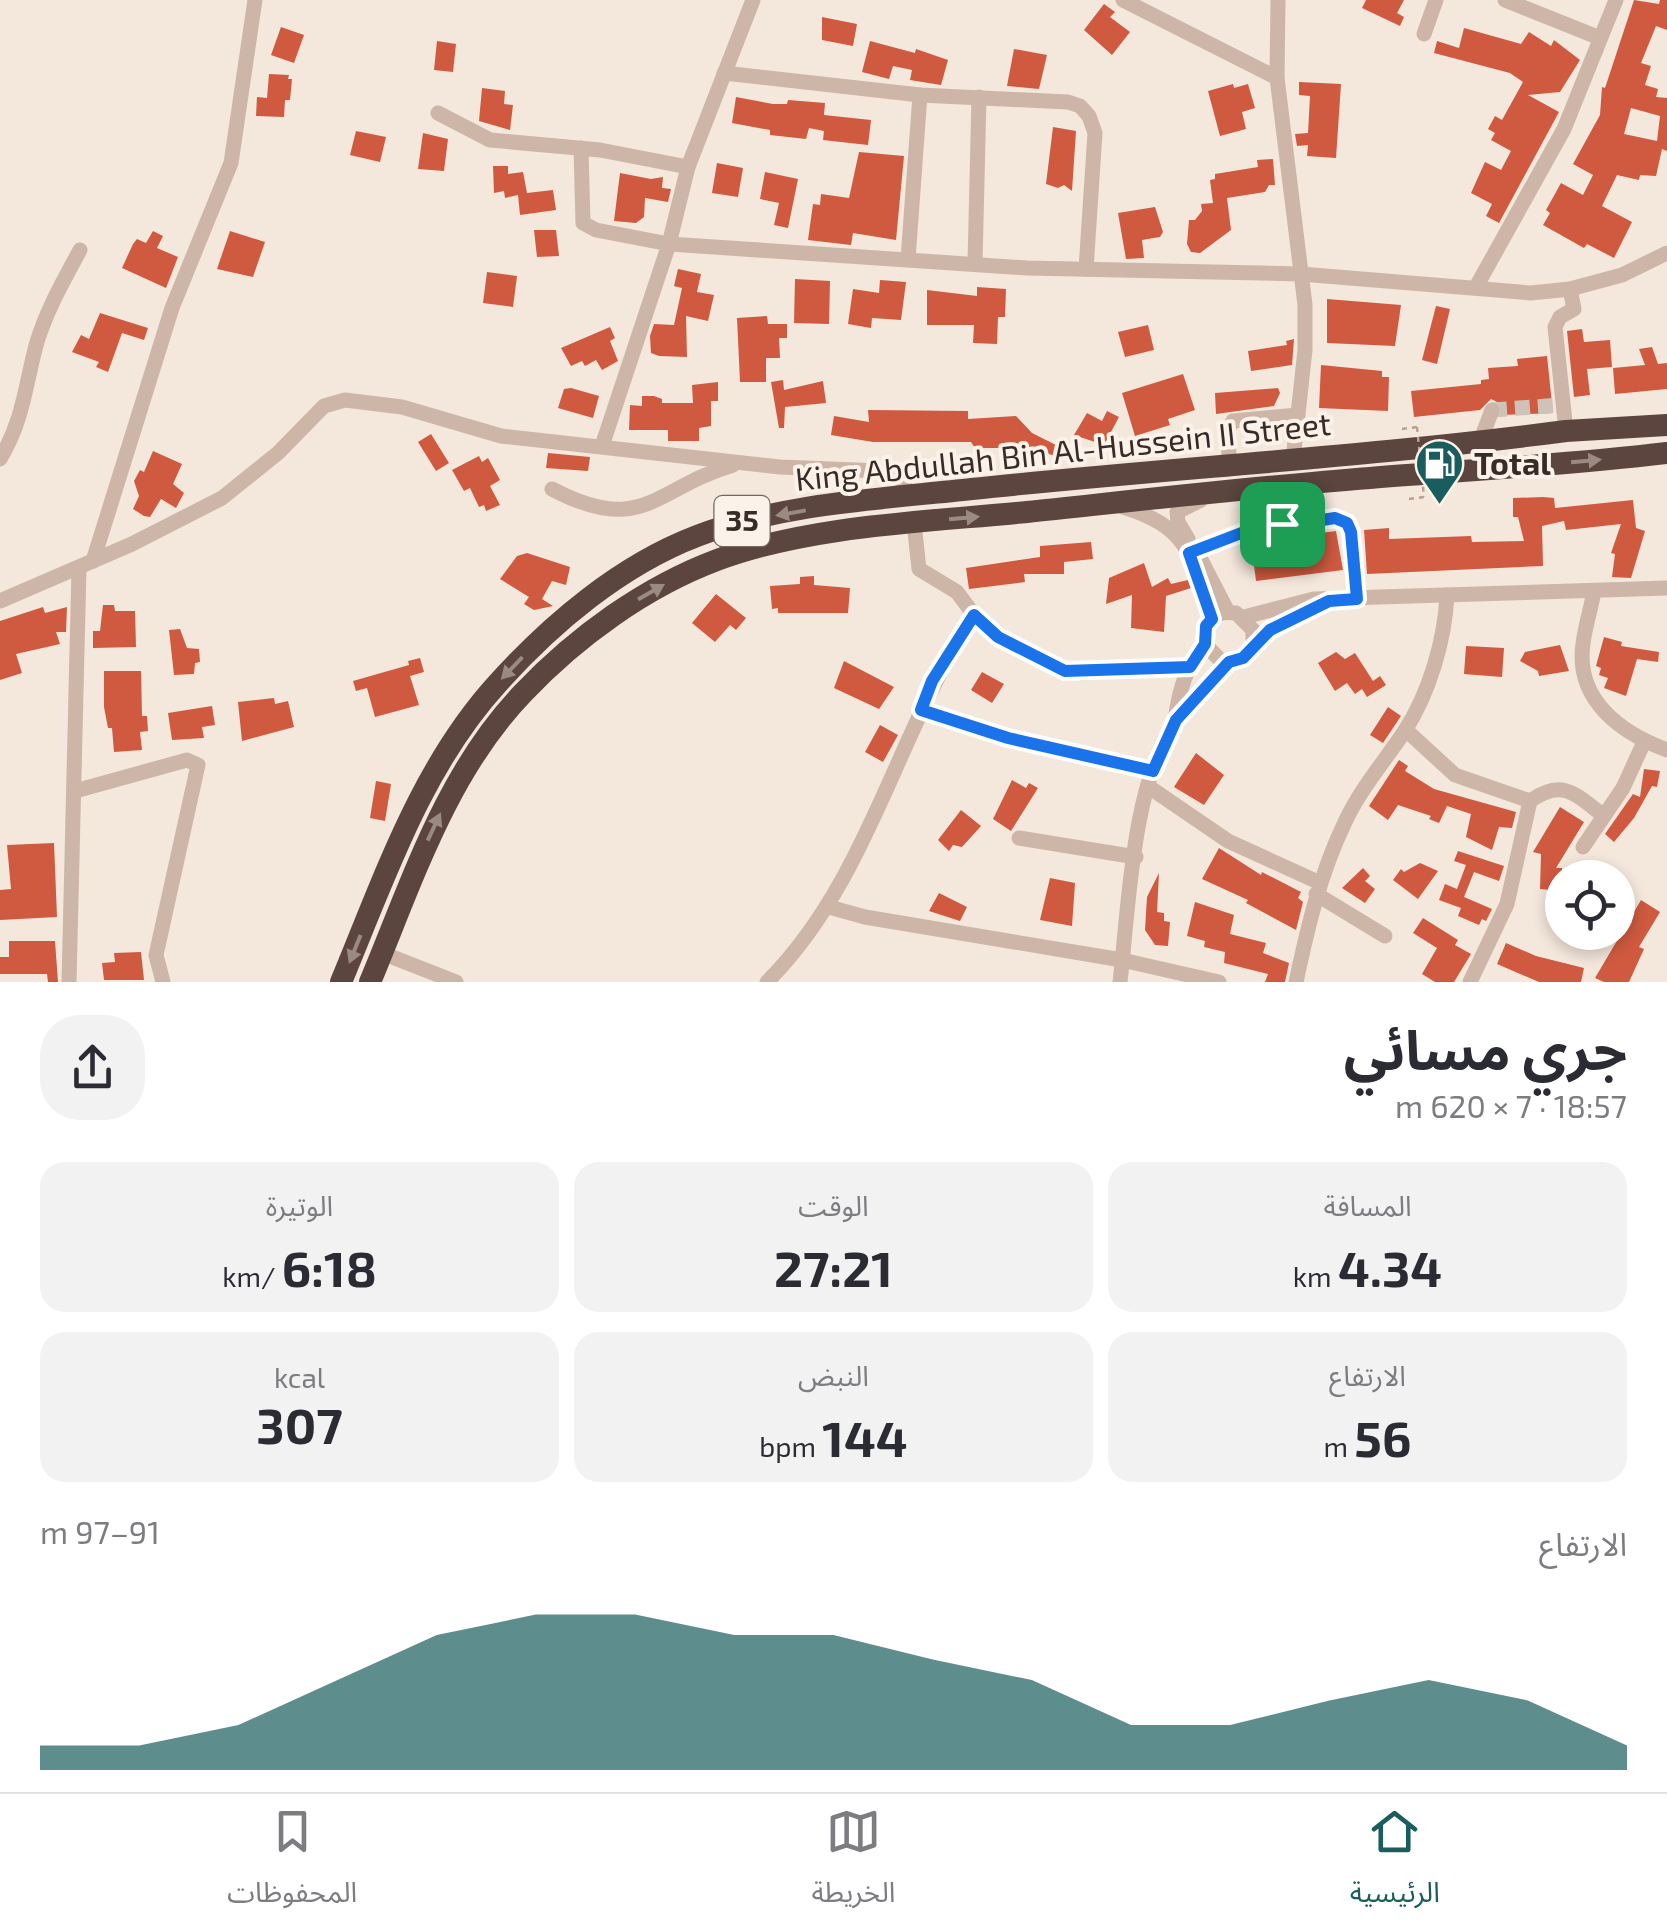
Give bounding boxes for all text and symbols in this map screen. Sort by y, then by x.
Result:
street label: King Abdullah Bin Al-Hussein II Street [793,403,1333,497]
fuel station icon: Total [1413,438,1465,506]
place label: Total [1474,443,1551,481]
one-way arrow [1570,452,1602,468]
pin [1240,482,1325,567]
road number: 35 [714,496,770,546]
icon: arrive [1255,497,1310,552]
one-way arrow [774,506,806,521]
one-way arrow [949,510,980,526]
one-way arrow [637,584,665,602]
one-way arrow [501,655,525,679]
one-way arrow [426,812,443,841]
map controls [1545,860,1635,950]
button: locate [1545,860,1635,950]
one-way arrow [346,934,362,964]
button: share [40,1015,145,1120]
text: جري مسائي [1344,1015,1627,1081]
text: 18:57 · 7 × 620 m [1395,1086,1627,1124]
text: الوتيرة [266,1188,333,1222]
text: الوقت [798,1188,869,1222]
text: المسافة [1323,1188,1412,1222]
text: 6:18 [282,1237,377,1297]
text: 27:21 [774,1237,893,1297]
text: 4.34 [1338,1237,1442,1297]
text: /km [222,1259,282,1293]
text: km [1293,1259,1338,1293]
text: النبض [798,1358,869,1392]
text: الارتفاع [1329,1358,1406,1392]
text: kcal [274,1360,325,1394]
text: 307 [256,1394,343,1454]
text: 144 [822,1407,908,1467]
text: 56 [1354,1407,1411,1467]
text: bpm [759,1429,822,1463]
text: m [1324,1429,1354,1463]
text: 91–97 m [40,1512,160,1550]
text: الارتفاع [1539,1524,1627,1562]
tab: المحفوظات [227,1804,357,1923]
tab: الخريطة [812,1804,895,1923]
tab: الرئيسية [1350,1804,1440,1923]

